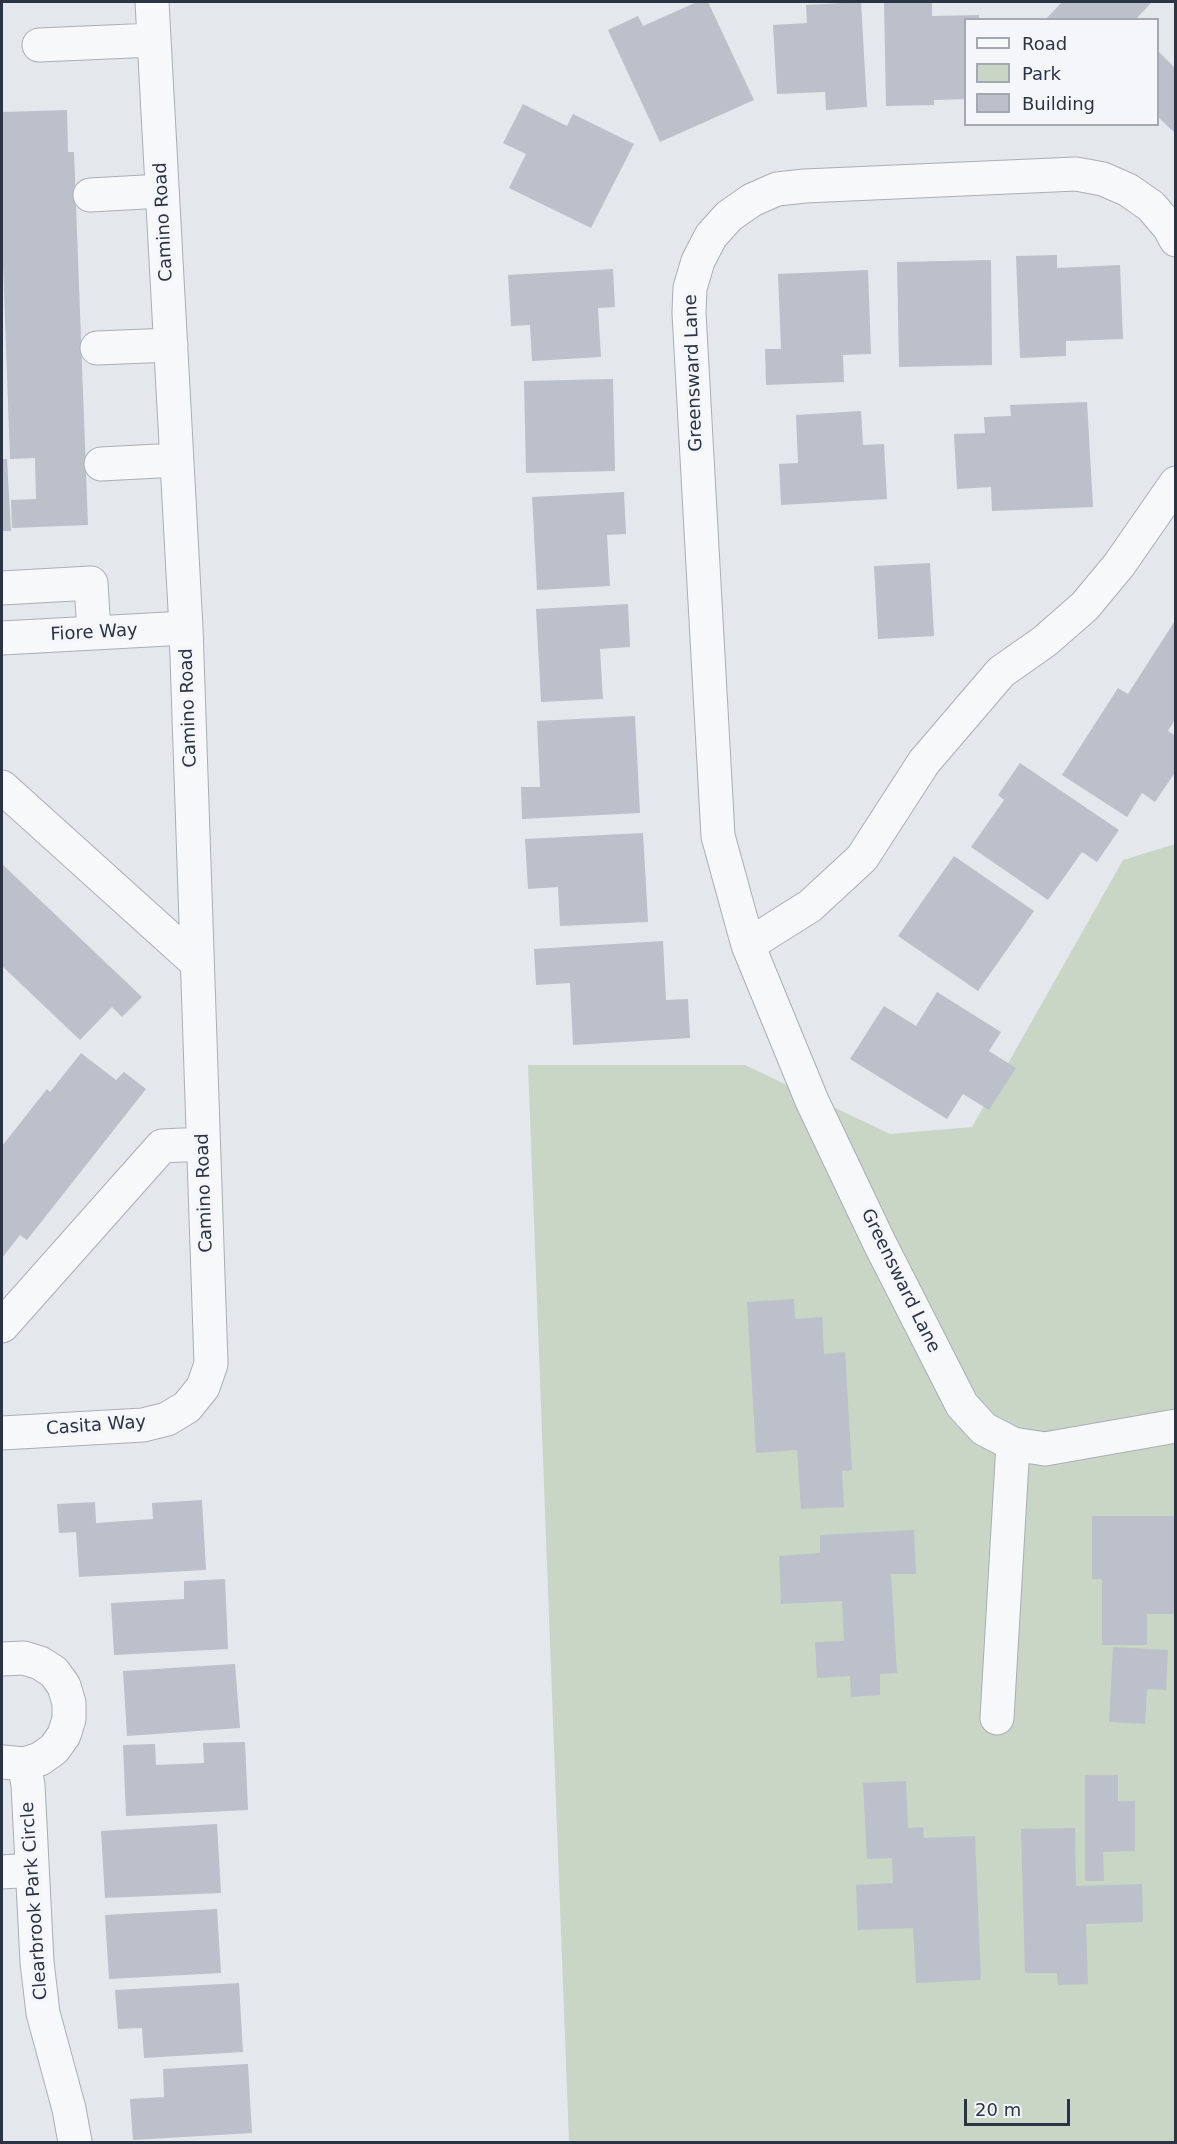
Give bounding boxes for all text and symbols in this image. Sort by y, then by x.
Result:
legend [964,18,1159,126]
text: Road [1022,33,1067,54]
text: Park [1022,63,1061,84]
text: Building [1022,93,1095,114]
street label: Camino Road [150,162,178,282]
street label: Greensward Lane [680,294,708,452]
street label: Fiore Way [50,620,138,646]
street label: Camino Road [176,648,202,768]
street label: Camino Road [192,1133,218,1253]
street label: Greensward Lane [856,1206,944,1356]
street label: Casita Way [45,1412,147,1440]
street label: Clearbrook Park Circle [17,1801,53,2001]
scale bar [967,2087,1074,2125]
text: 20 m [975,2099,1021,2120]

